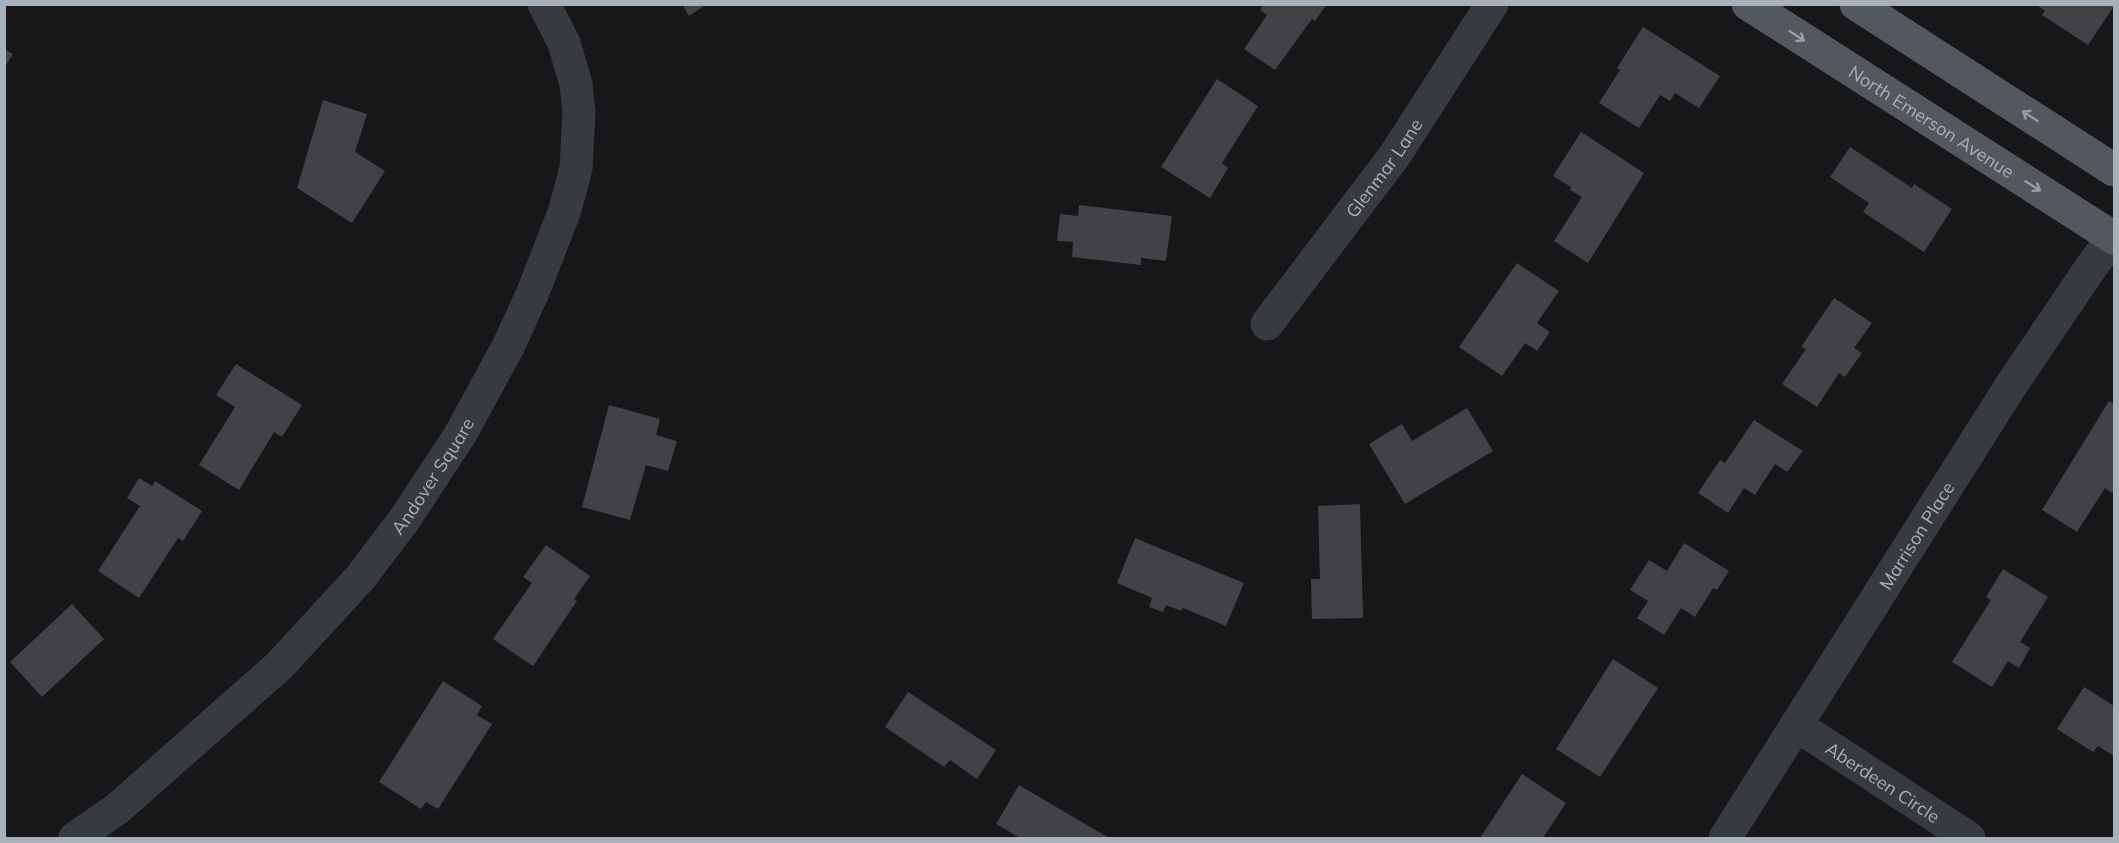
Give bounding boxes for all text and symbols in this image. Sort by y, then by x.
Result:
one-way arrow [1789,30,1805,42]
street label: North Emerson Avenue [1845,60,2019,183]
one-way arrow [2022,109,2039,121]
street label: Glenmar Lane [1340,114,1427,222]
one-way arrow [2024,180,2041,193]
street label: Andover Square [386,414,479,539]
street label: Marrison Place [1874,477,1959,594]
street label: Aberdeen Circle [1822,736,1945,828]

